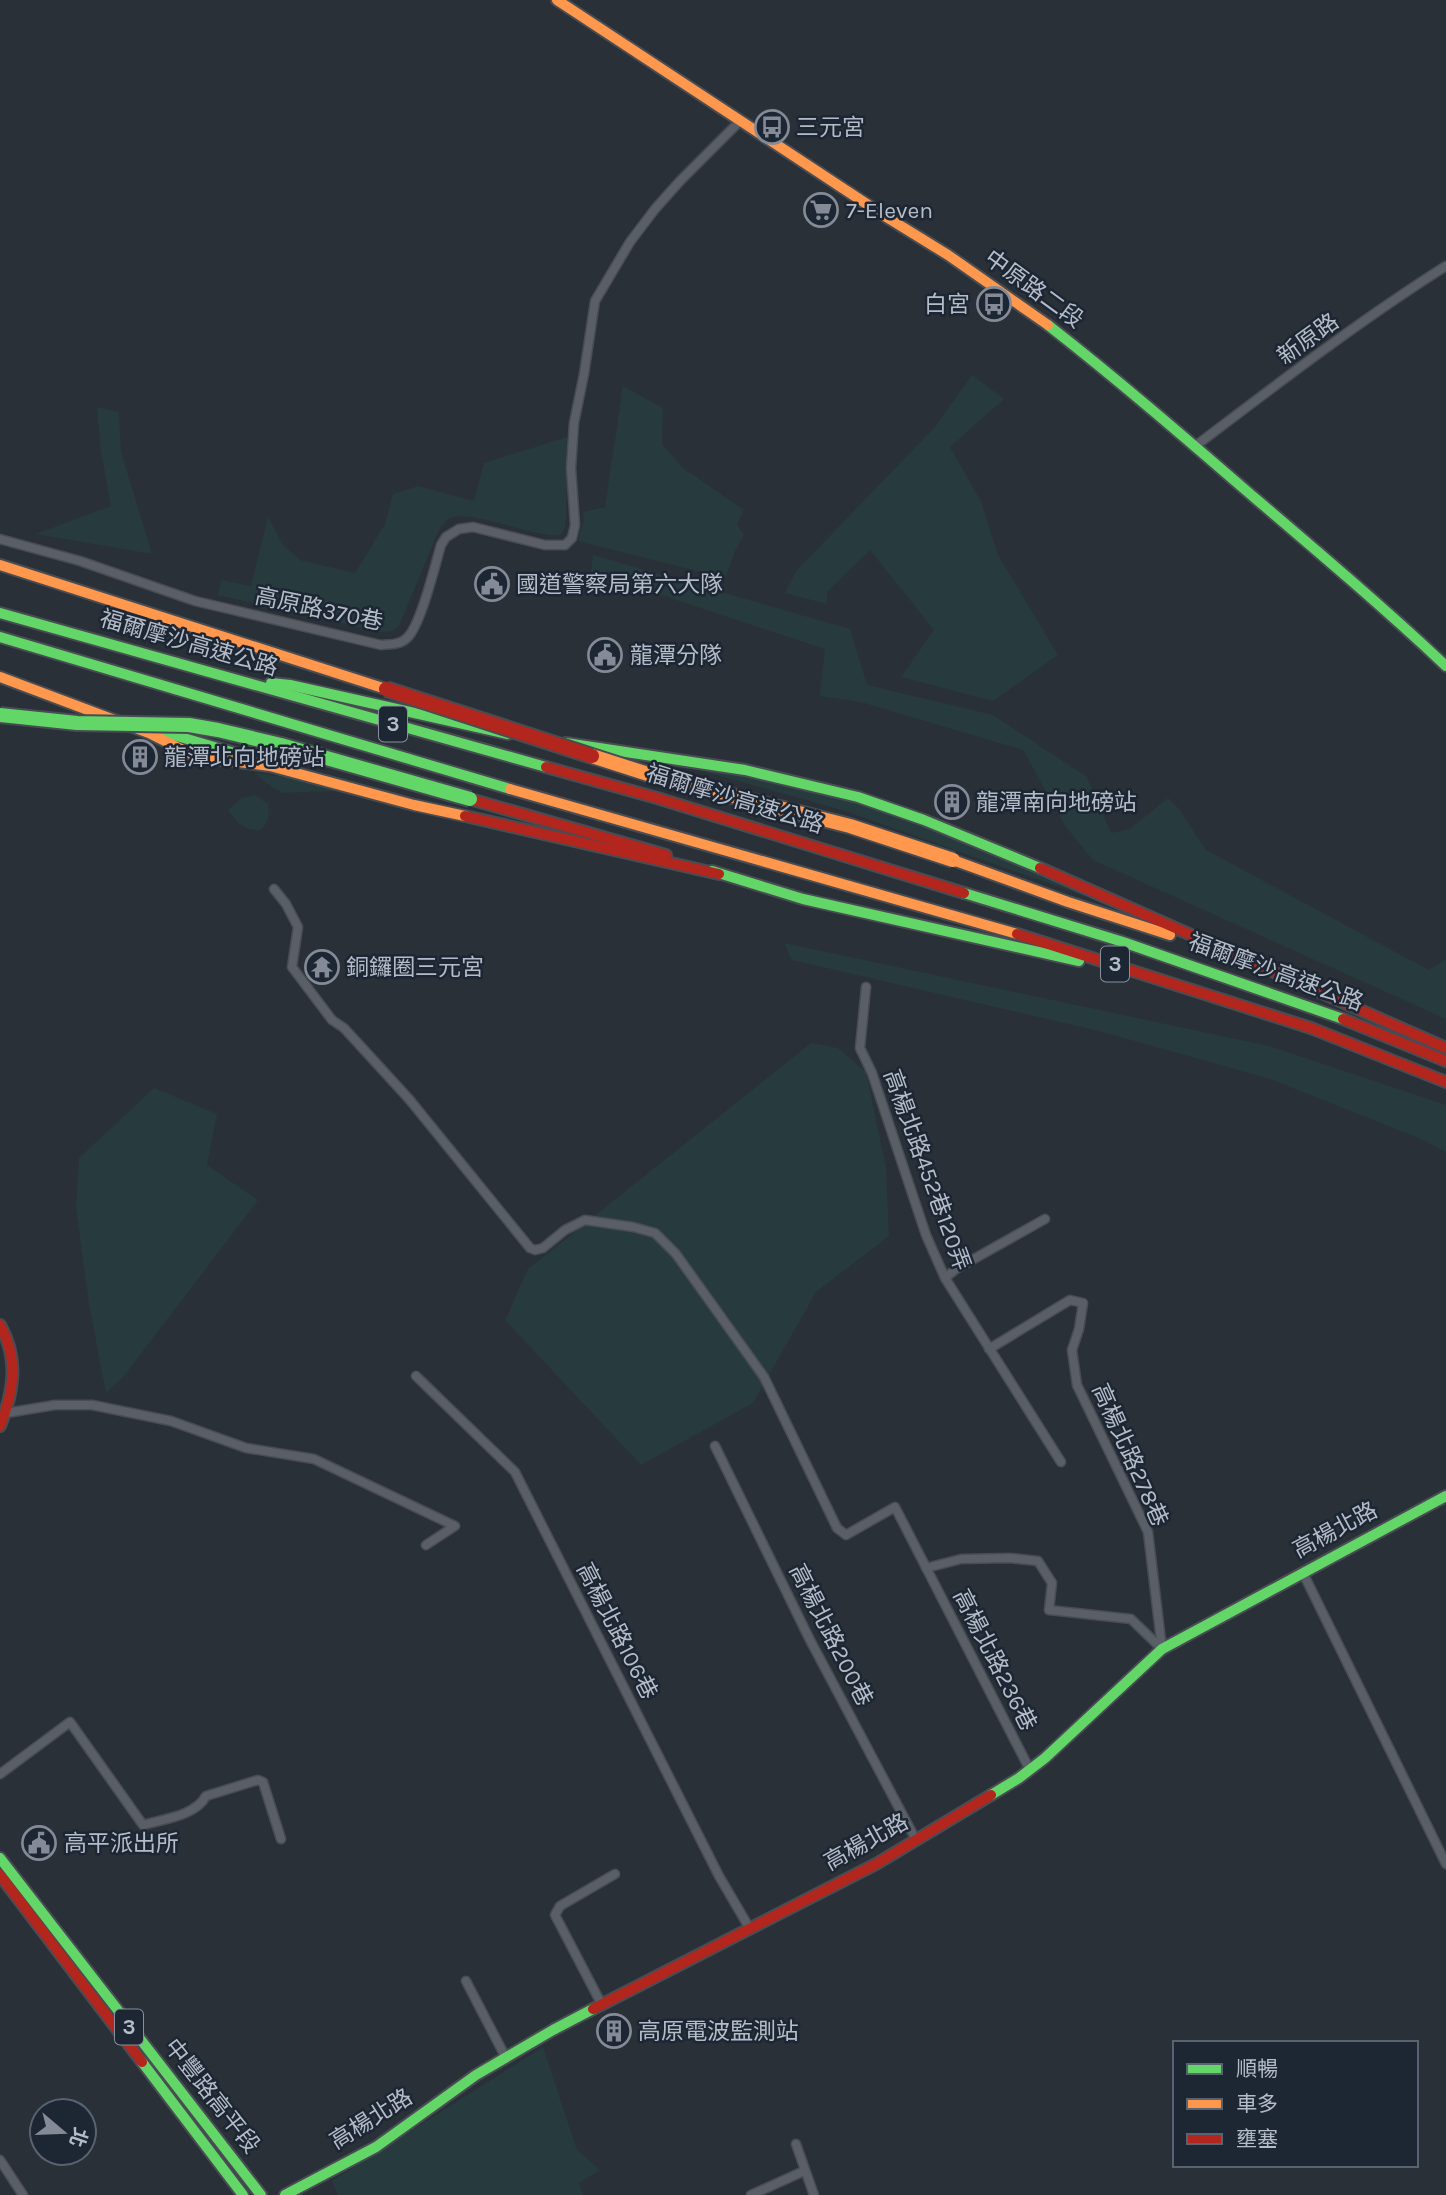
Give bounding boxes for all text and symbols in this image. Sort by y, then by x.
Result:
bus stop icon: 三元宮 [753,108,791,146]
place label: 三元宮 [796,114,865,141]
supermarket icon: 7-Eleven [802,191,840,229]
place label: 7-Eleven [846,197,933,224]
street label: 中原路二段 [980,244,1088,334]
bus stop icon: 白宮 [975,285,1013,323]
place label: 白宮 [924,291,970,318]
street label: 新原路 [1272,308,1344,370]
public building icon: 國道警察局第六大隊 [473,565,511,603]
place label: 國道警察局第六大隊 [516,571,723,598]
street label: 高原路370巷 [253,582,385,636]
street label: 福爾摩沙高速公路 [97,605,281,681]
public building icon: 龍潭分隊 [586,636,624,674]
place label: 龍潭分隊 [630,642,722,669]
road number: 3 [379,706,407,742]
building icon: 龍潭北向地磅站 [121,738,159,776]
place label: 龍潭北向地磅站 [164,744,325,771]
street label: 福爾摩沙高速公路 [643,759,827,839]
building icon: 龍潭南向地磅站 [933,783,971,821]
place label: 龍潭南向地磅站 [976,789,1137,816]
street label: 福爾摩沙高速公路 [1185,928,1367,1016]
road number: 3 [1101,946,1129,982]
temple icon: 銅鑼圈三元宮 [303,948,341,986]
place label: 銅鑼圈三元宮 [346,954,484,981]
street label: 高楊北路452巷120弄 [878,1066,976,1274]
street label: 高楊北路278巷 [1086,1380,1174,1530]
street label: 高楊北路 [1288,1496,1382,1564]
street label: 高楊北路106巷 [571,1558,663,1704]
street label: 高楊北路200巷 [784,1560,878,1710]
street label: 高楊北路236巷 [948,1585,1042,1735]
street label: 高楊北路 [819,1808,913,1876]
public building icon: 高平派出所 [20,1824,58,1862]
place label: 高平派出所 [64,1830,179,1857]
road number: 3 [115,2010,143,2044]
building icon: 高原電波監測站 [595,2012,633,2050]
place label: 高原電波監測站 [638,2018,799,2045]
street label: 中豐路高平段 [159,2033,265,2159]
legend [1173,2041,1418,2167]
text: 順暢 [1236,2057,1278,2081]
street label: 高楊北路 [325,2083,417,2155]
text: 車多 [1236,2092,1278,2116]
north arrow [28,2097,98,2167]
text: 北 [65,2125,92,2150]
text: 壅塞 [1236,2127,1278,2151]

